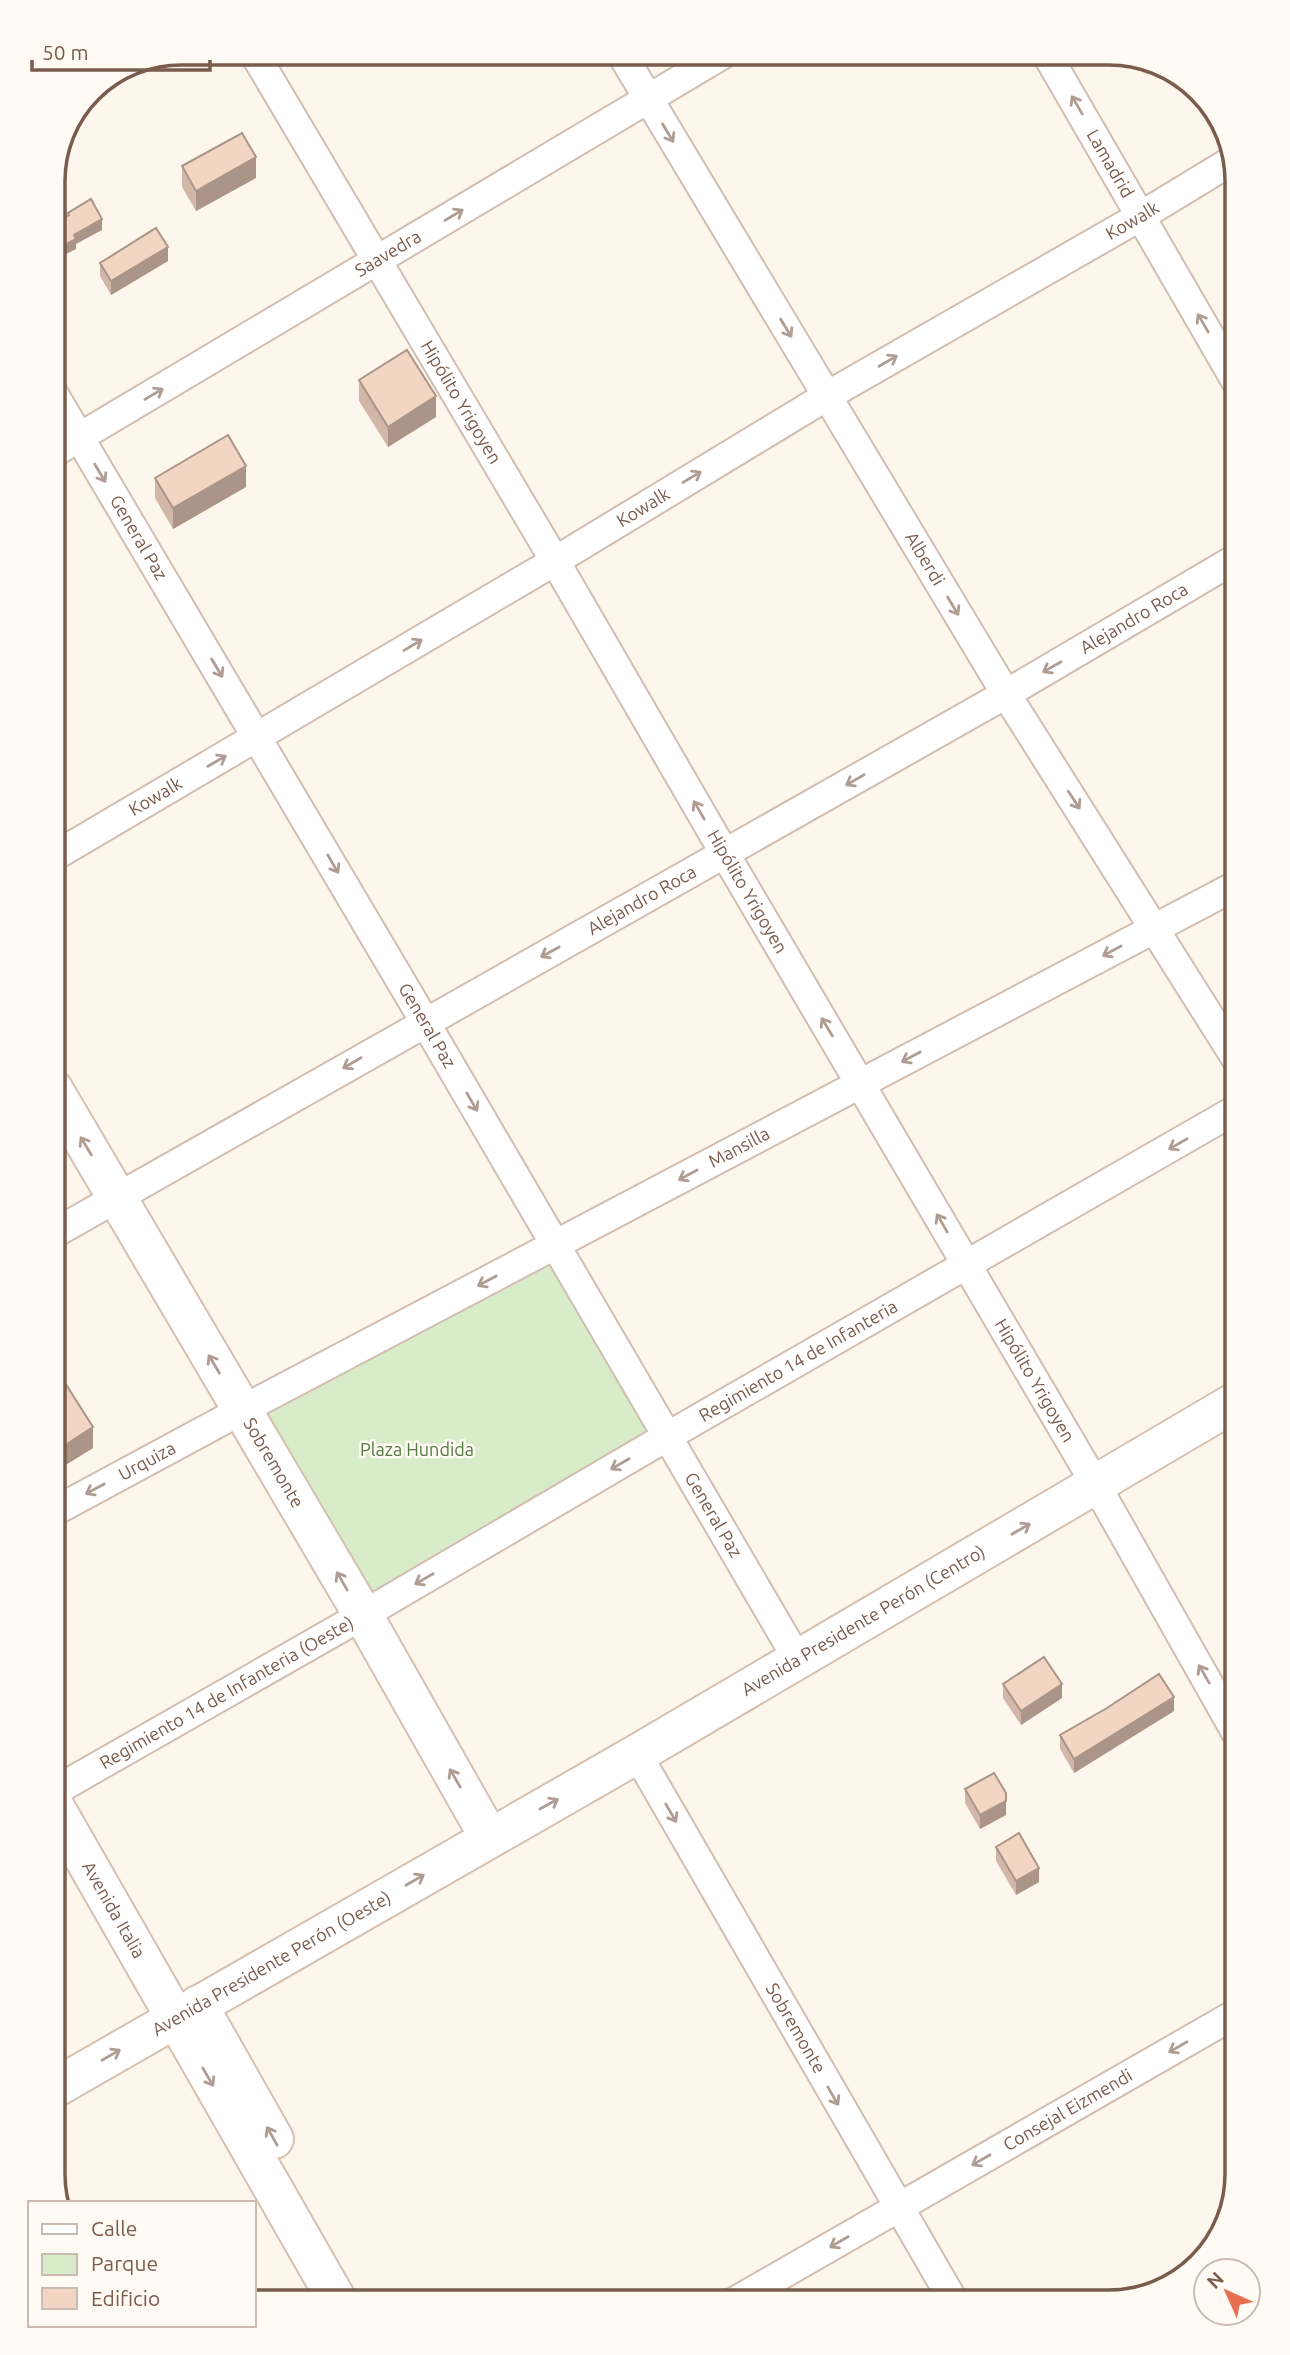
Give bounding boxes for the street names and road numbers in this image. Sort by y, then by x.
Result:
street label: Lamadrid [1083,126,1139,201]
street label: Kowalk [1102,197,1162,243]
street label: Saavedra [351,225,424,280]
street label: Hipólito Yrigoyen [418,337,506,467]
street label: Kowalk [613,483,673,530]
street label: General Paz [107,491,172,583]
street label: Alberdi [902,528,949,589]
street label: Alejandro Roca [1076,578,1191,657]
street label: Kowalk [125,772,185,819]
street label: Hipólito Yrigoyen [704,826,792,956]
street label: Alejandro Roca [584,861,699,938]
street label: General Paz [395,979,461,1071]
street label: Mansilla [705,1122,773,1171]
street label: Regimiento 14 de Infanteria [695,1295,901,1425]
street label: Hipólito Yrigoyen [991,1315,1079,1445]
street label: Sobremonte [240,1414,308,1511]
street label: Urquiza [115,1437,179,1484]
street label: General Paz [682,1469,747,1561]
street label: Avenida Presidente Perón (Centro) [738,1541,989,1699]
street label: Regimiento 14 de Infanteria (Oeste) [96,1612,357,1772]
street label: Avenida Italia [79,1858,150,1961]
street label: Avenida Presidente Perón (Oeste) [148,1886,394,2039]
street label: Sobremonte [763,1979,830,2076]
street label: Consejal Eizmendi [999,2064,1135,2154]

